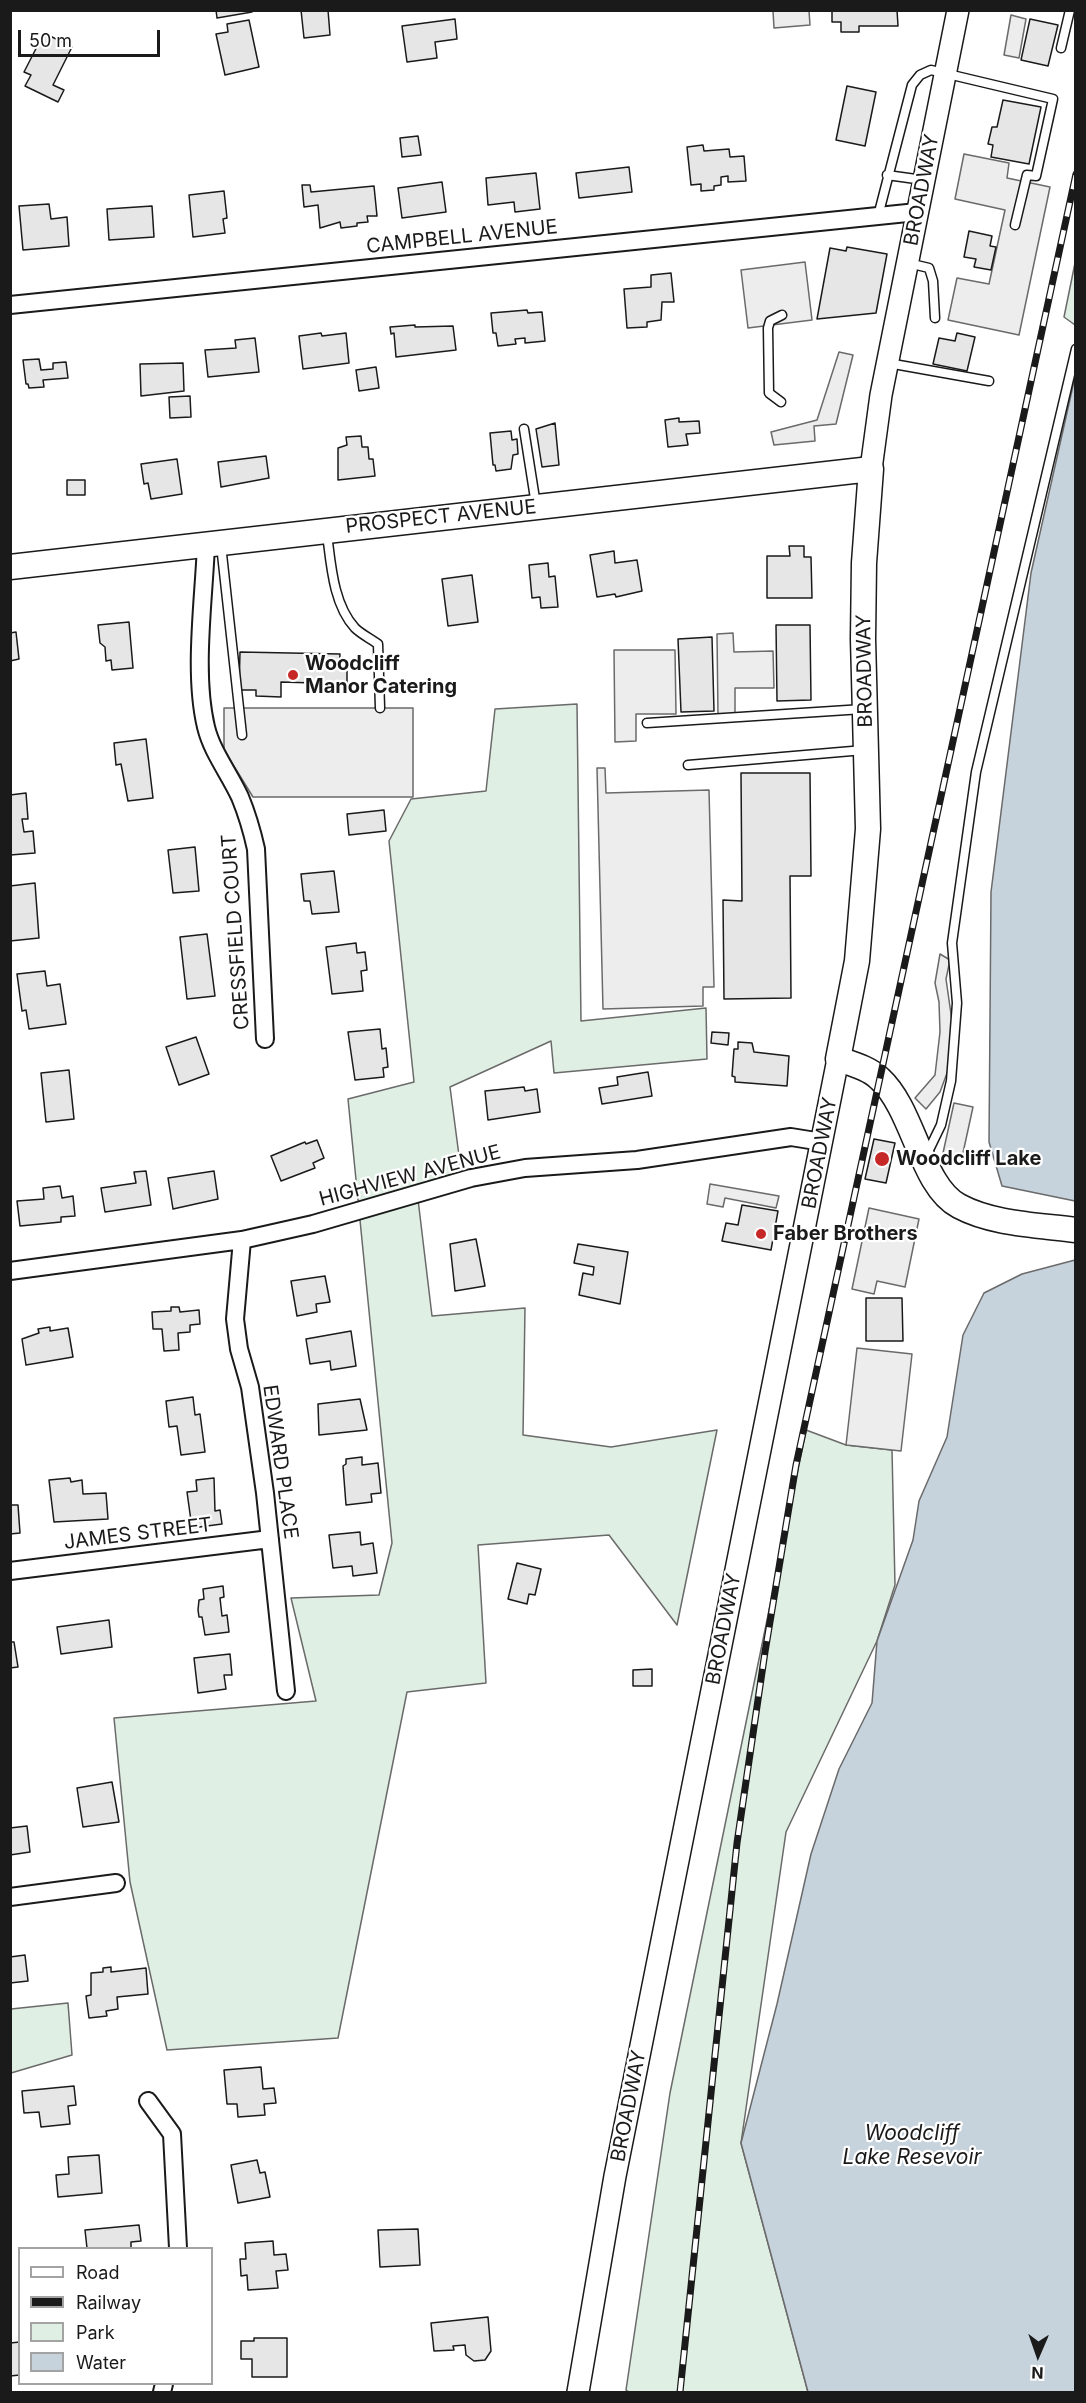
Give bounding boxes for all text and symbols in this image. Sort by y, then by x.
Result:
scale bar [21,18,164,56]
text: 50 m [29,30,72,51]
street label: BROADWAY [899,132,945,248]
street label: CAMPBELL AVENUE [365,215,559,259]
street label: PROSPECT AVENUE [344,495,538,539]
street label: BROADWAY [852,614,878,728]
place label: Woodcliff Manor Catering [305,652,457,699]
marker: Woodcliff Manor Catering [286,668,300,682]
street label: CRESSFIELD COURT [217,833,255,1031]
street label: BROADWAY [797,1095,843,1211]
street label: HIGHVIEW AVENUE [317,1140,503,1212]
place label: Woodcliff Lake [896,1147,1041,1171]
marker: Woodcliff Lake [873,1150,891,1168]
place label: Faber Brothers [773,1222,918,1246]
marker: Faber Brothers [754,1227,768,1241]
street label: EDWARD PLACE [257,1383,303,1541]
street label: JAMES STREET [63,1513,213,1555]
street label: BROADWAY [701,1571,747,1687]
street label: BROADWAY [606,2048,652,2164]
water label: Woodcliff Lake Resevoir [843,2121,981,2171]
legend [18,2247,213,2385]
text: Road [76,2262,119,2283]
text: Railway [76,2292,141,2313]
text: Park [76,2322,115,2343]
north arrow [1008,2325,1068,2385]
text: Water [76,2352,126,2373]
text: N [1031,2363,1044,2383]

